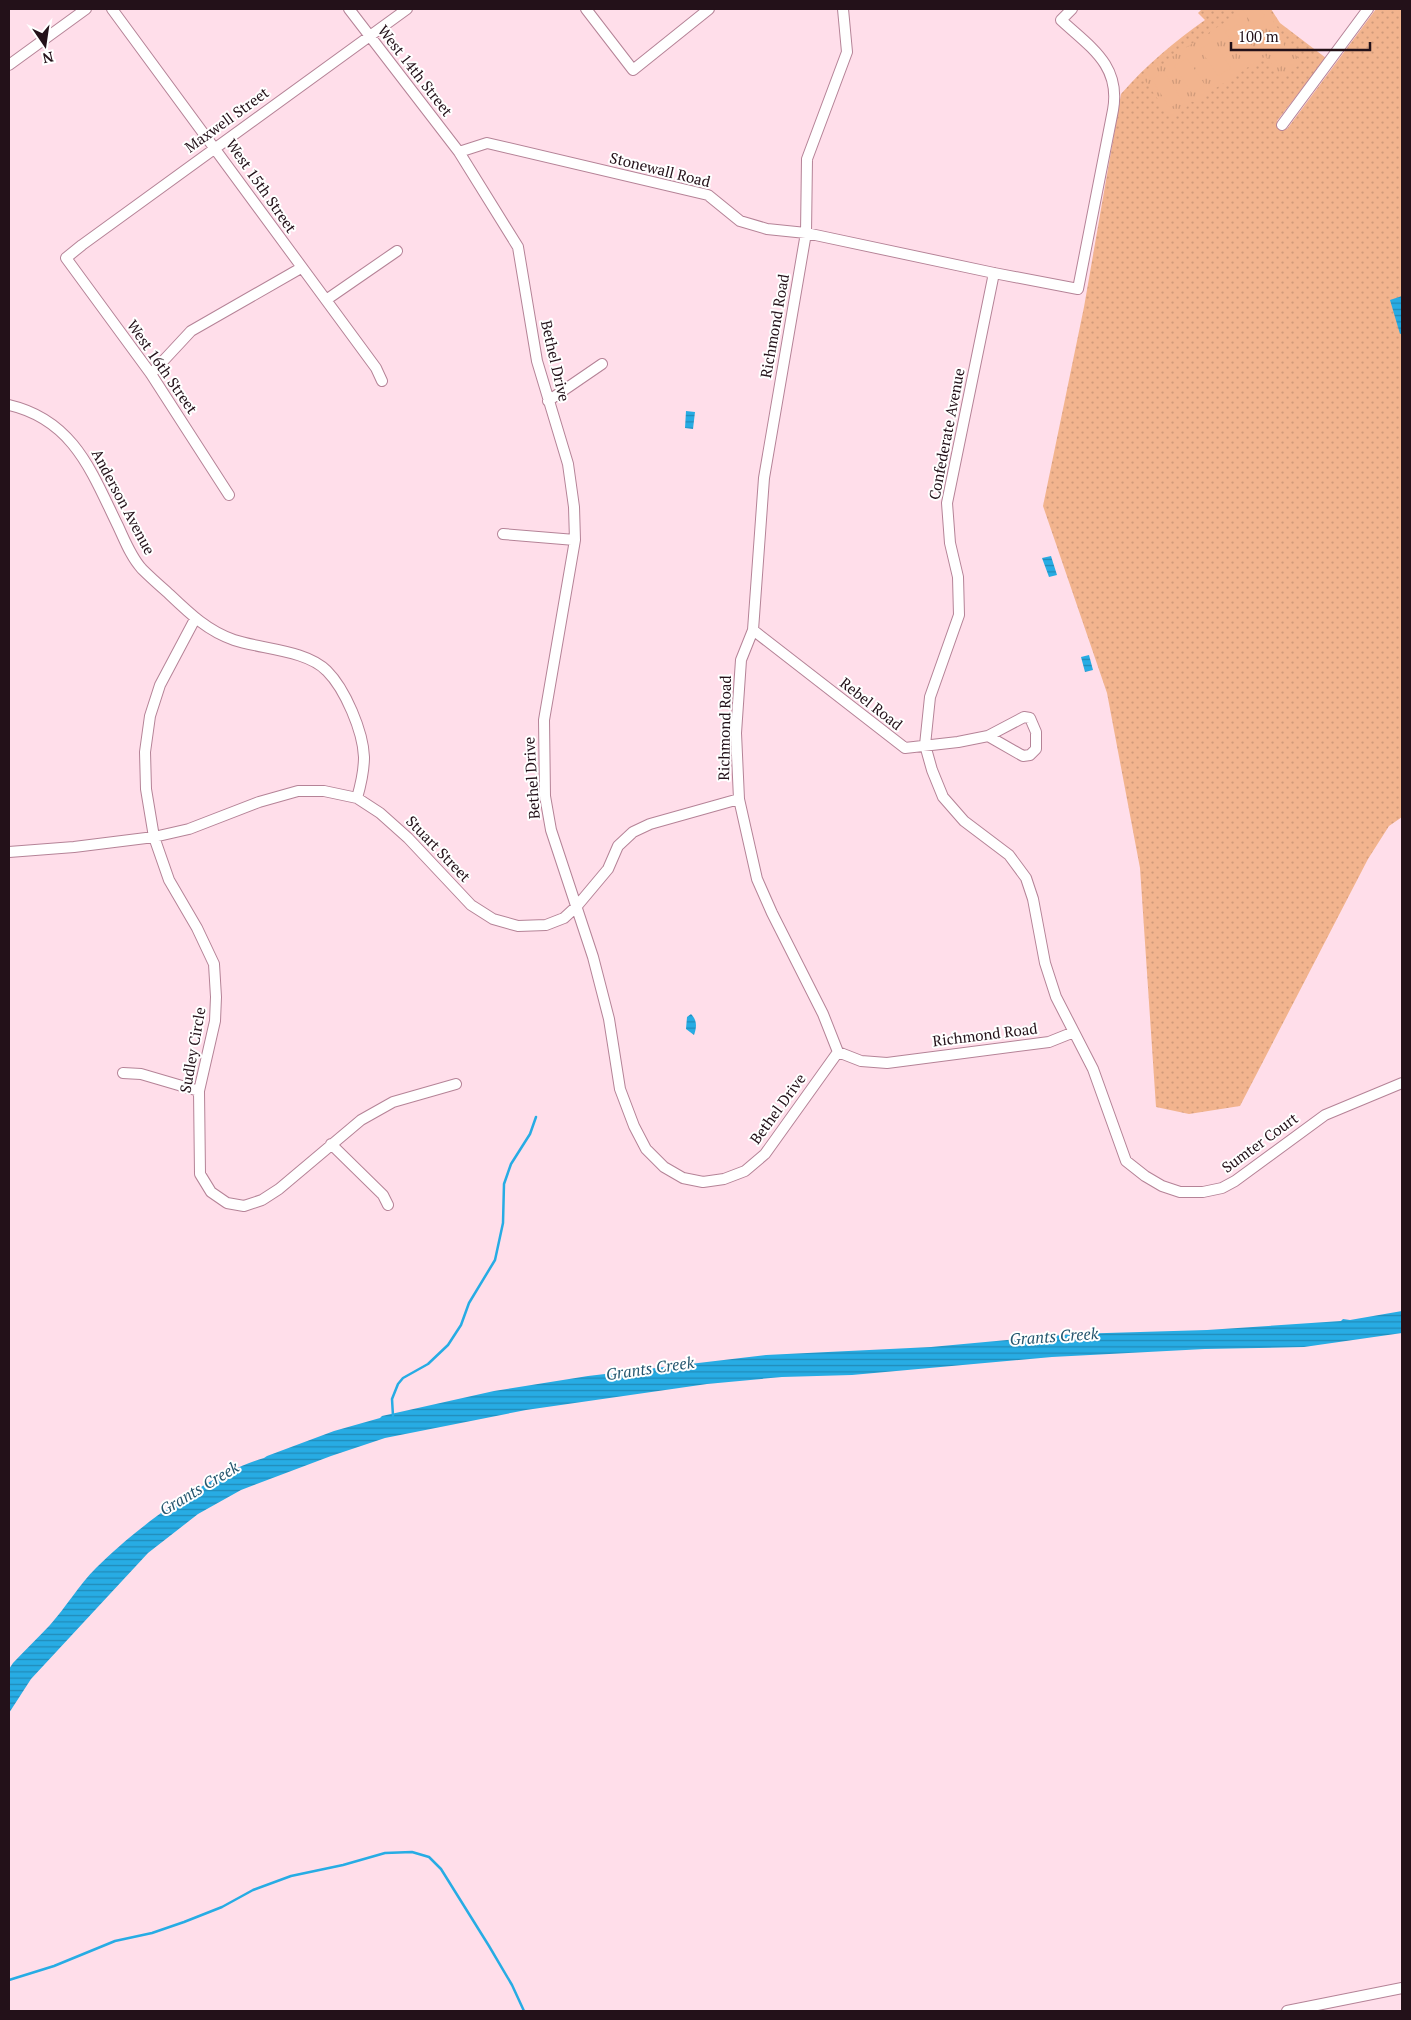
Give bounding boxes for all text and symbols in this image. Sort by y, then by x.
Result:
north arrow [20,20,70,70]
scale bar [1231,20,1370,52]
street label: West 14th Street [374,21,458,120]
text: 100 m [1238,26,1279,46]
text: N [40,48,55,69]
street label: Maxwell Street [180,82,273,156]
street label: West 15th Street [222,135,302,237]
street label: Stonewall Road [608,147,713,191]
street label: Richmond Road [755,272,793,379]
street label: West 16th Street [123,316,203,418]
street label: Bethel Drive [537,318,575,403]
street label: Confederate Avenue [923,366,969,501]
street label: Anderson Avenue [88,445,160,558]
street label: Rebel Road [836,672,907,734]
street label: Richmond Road [713,675,735,781]
street label: Bethel Drive [518,736,544,820]
street label: Stuart Street [402,811,476,886]
street label: Sudley Circle [175,1005,209,1094]
street label: Richmond Road [931,1018,1038,1050]
street label: Bethel Drive [745,1069,810,1148]
street label: Sumter Court [1217,1108,1302,1177]
water label: Grants Creek [1009,1322,1099,1350]
water label: Grants Creek [604,1351,696,1385]
water label: Grants Creek [155,1456,243,1520]

